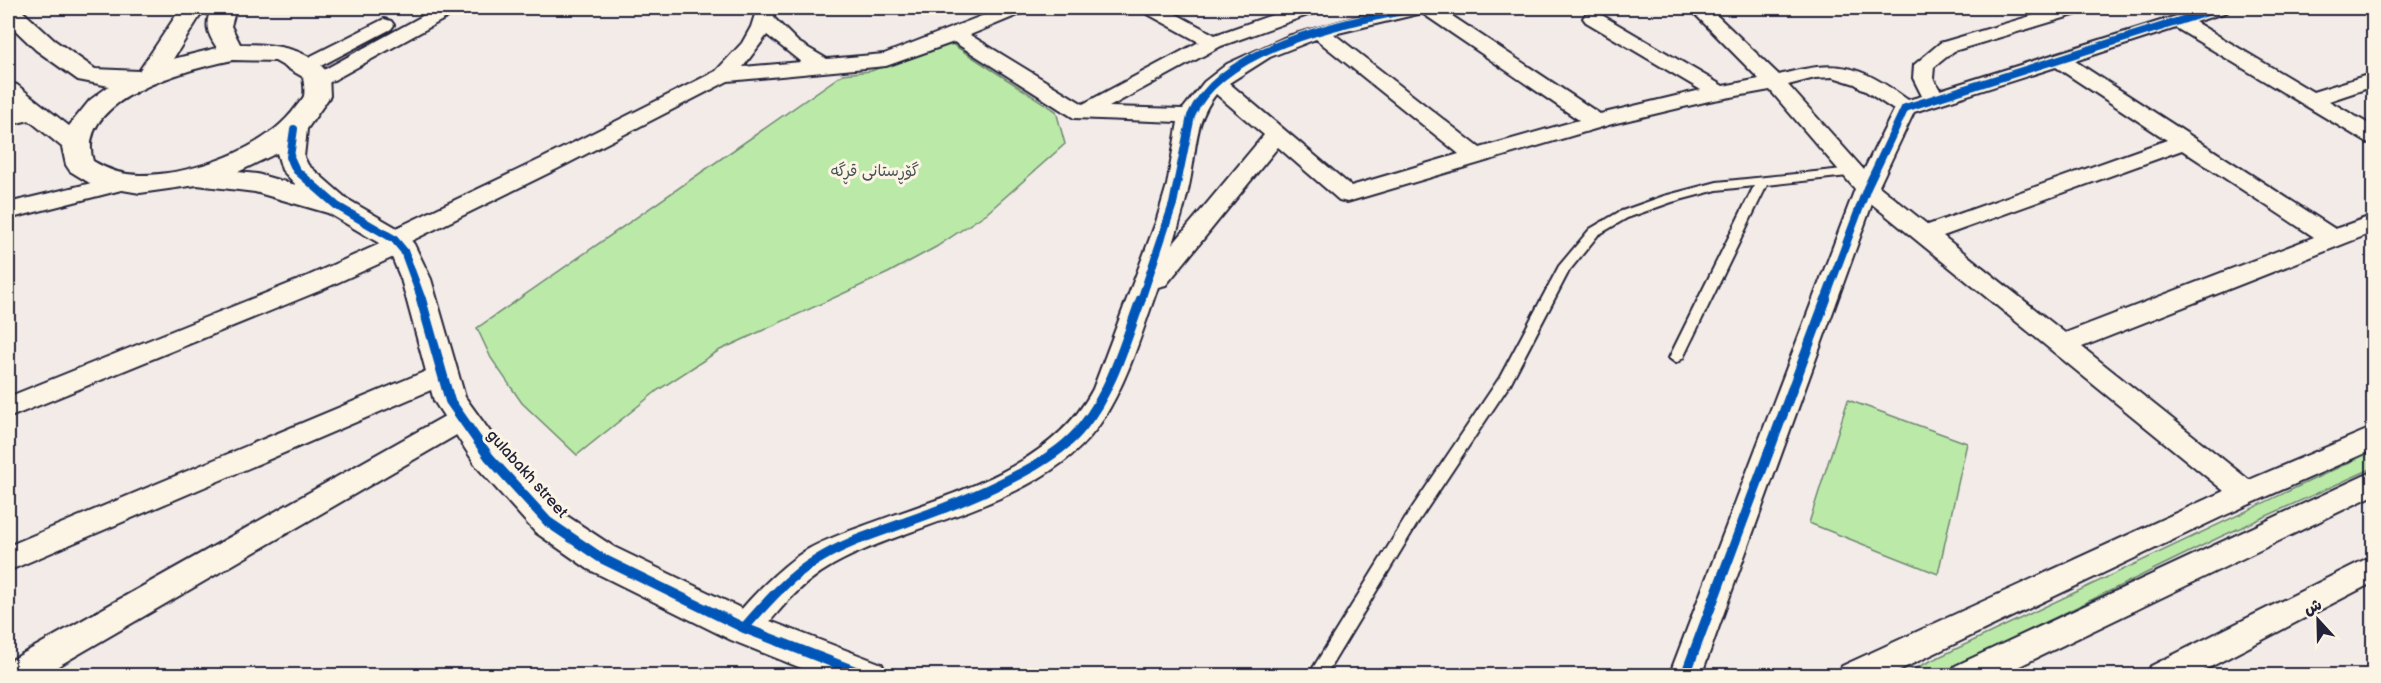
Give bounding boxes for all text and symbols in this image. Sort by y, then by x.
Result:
park label: گۆڕستانی قڕگە [831,161,919,185]
street label: gulabakh street [482,426,571,522]
north arrow [2288,590,2348,650]
text: ش [2301,595,2325,620]

